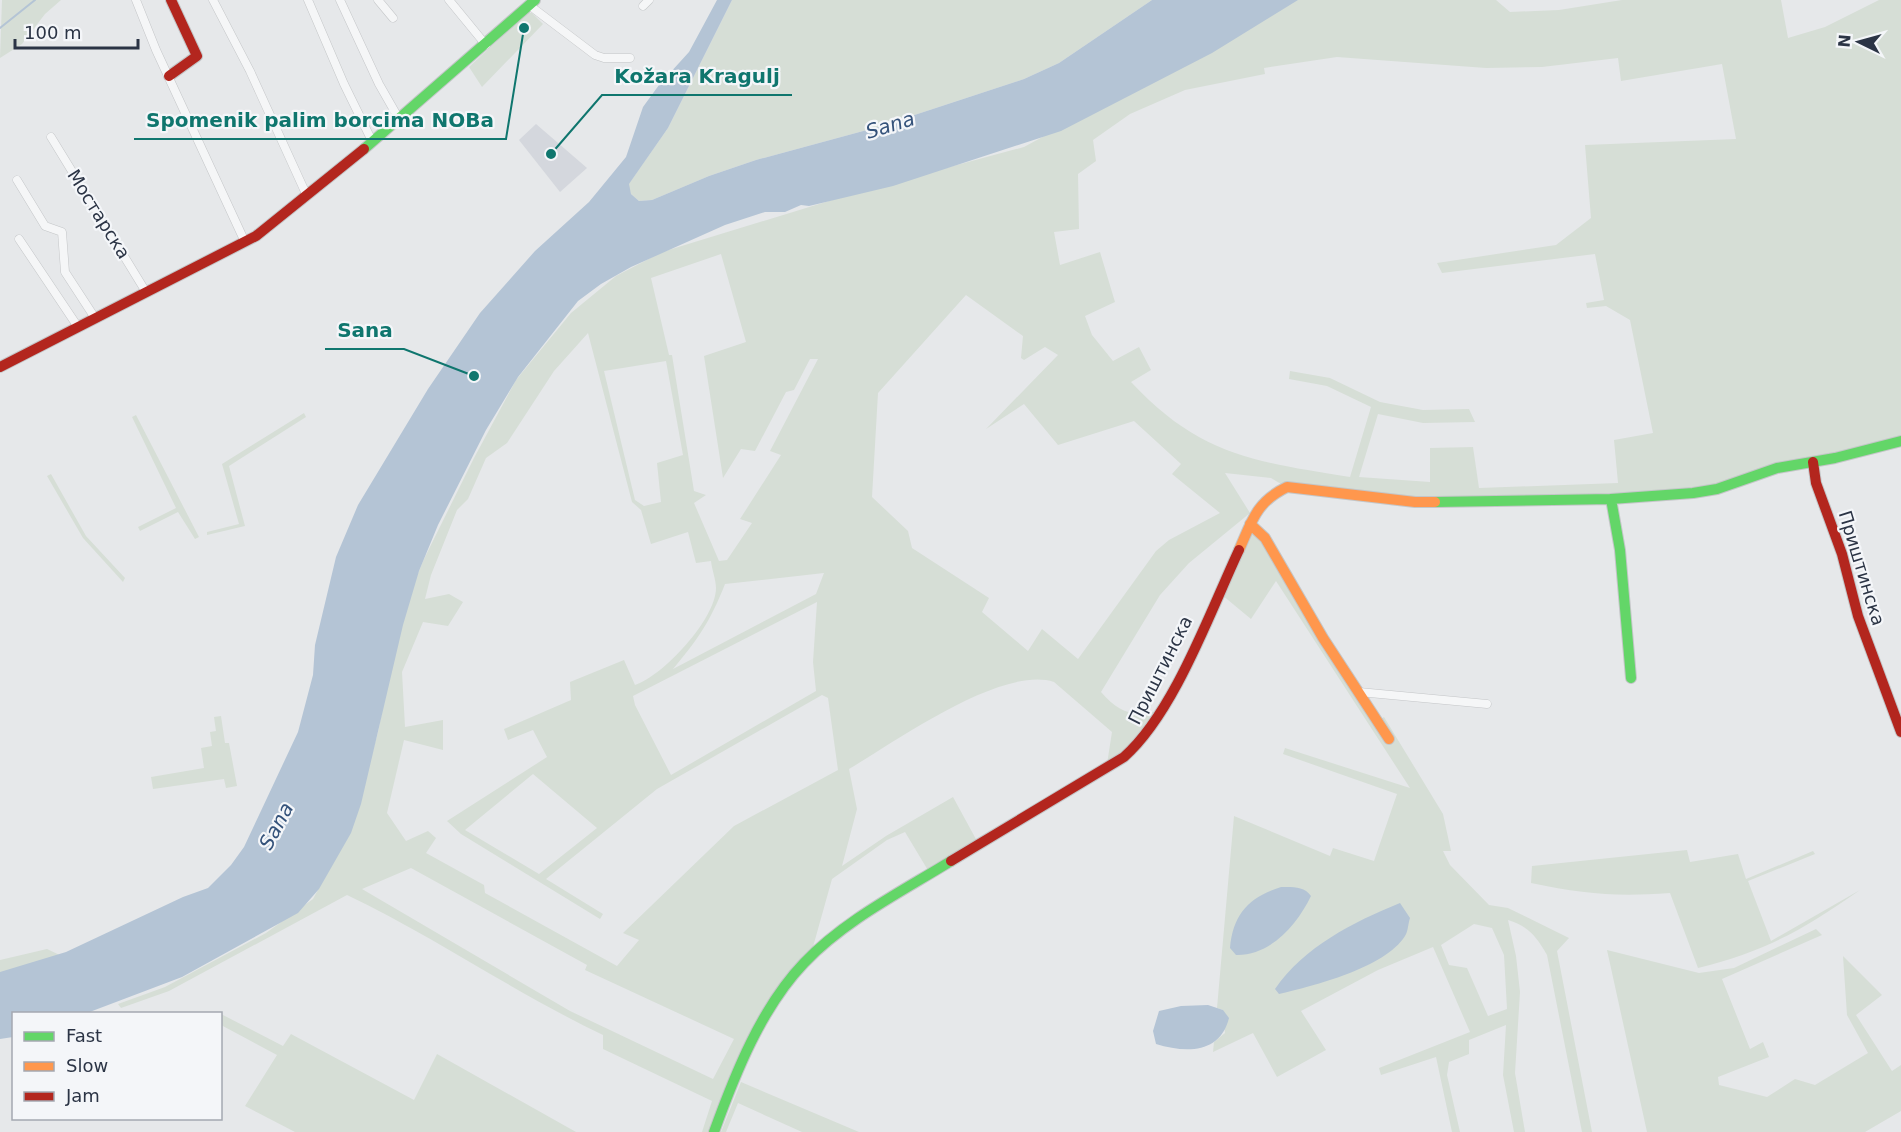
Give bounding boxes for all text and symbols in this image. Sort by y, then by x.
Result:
scale bar [15,12,138,50]
north arrow [1829,12,1889,72]
text: 100 m [24,22,82,43]
text: N [1835,33,1855,48]
callout: Kožara Kragulj [602,57,792,95]
text: Kožara Kragulj [614,64,780,88]
callout: Spomenik palim borcima NOBa [134,101,506,139]
water label: Sana [863,106,917,144]
text: Spomenik palim borcima NOBa [146,108,494,132]
street label: Мостарска [63,166,135,262]
callout: Sana [325,311,404,349]
text: Sana [337,318,393,342]
street label: Приштинска [1835,508,1889,628]
street label: Приштинска [1124,612,1196,728]
water label: Sana [254,798,298,854]
legend [12,1012,222,1120]
text: Fast [66,1025,102,1046]
text: Slow [66,1055,108,1076]
text: Jam [65,1085,100,1106]

